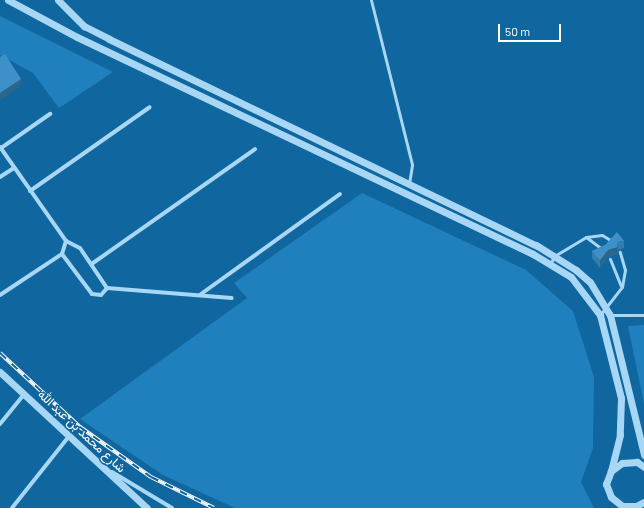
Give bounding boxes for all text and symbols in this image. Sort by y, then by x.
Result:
scale bar [500,16,563,42]
text: 50 m [505,24,530,38]
street label: شارع محمد بن عبد الله [35,386,129,476]

